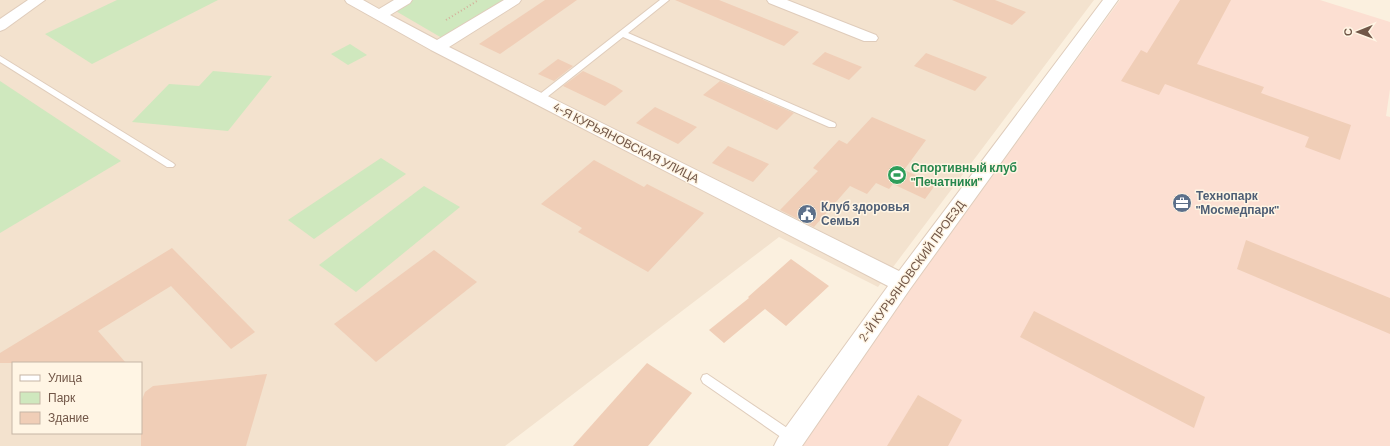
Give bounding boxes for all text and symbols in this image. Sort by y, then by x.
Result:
north arrow [1338,12,1378,52]
text: С [1341,28,1354,36]
street label: 4-Я КУРЬЯНОВСКАЯ УЛИЦА [551,99,702,186]
place label: Спортивный клуб "Печатники" [911,160,1017,188]
sports icon: Спортивный клуб "Печатники" [886,164,908,186]
place label: Технопарк "Мосмедпарк" [1196,188,1280,217]
office icon: Технопарк "Мосмедпарк" [1171,192,1193,214]
street label: 2-Й КУРЬЯНОВСКИЙ ПРОЕЗД [855,197,968,344]
place label: Клуб здоровья Семья [821,199,910,227]
public building icon: Клуб здоровья Семья [796,203,818,225]
legend [12,362,142,434]
text: Улица [48,370,82,385]
text: Парк [48,390,76,405]
text: Здание [48,410,89,425]

